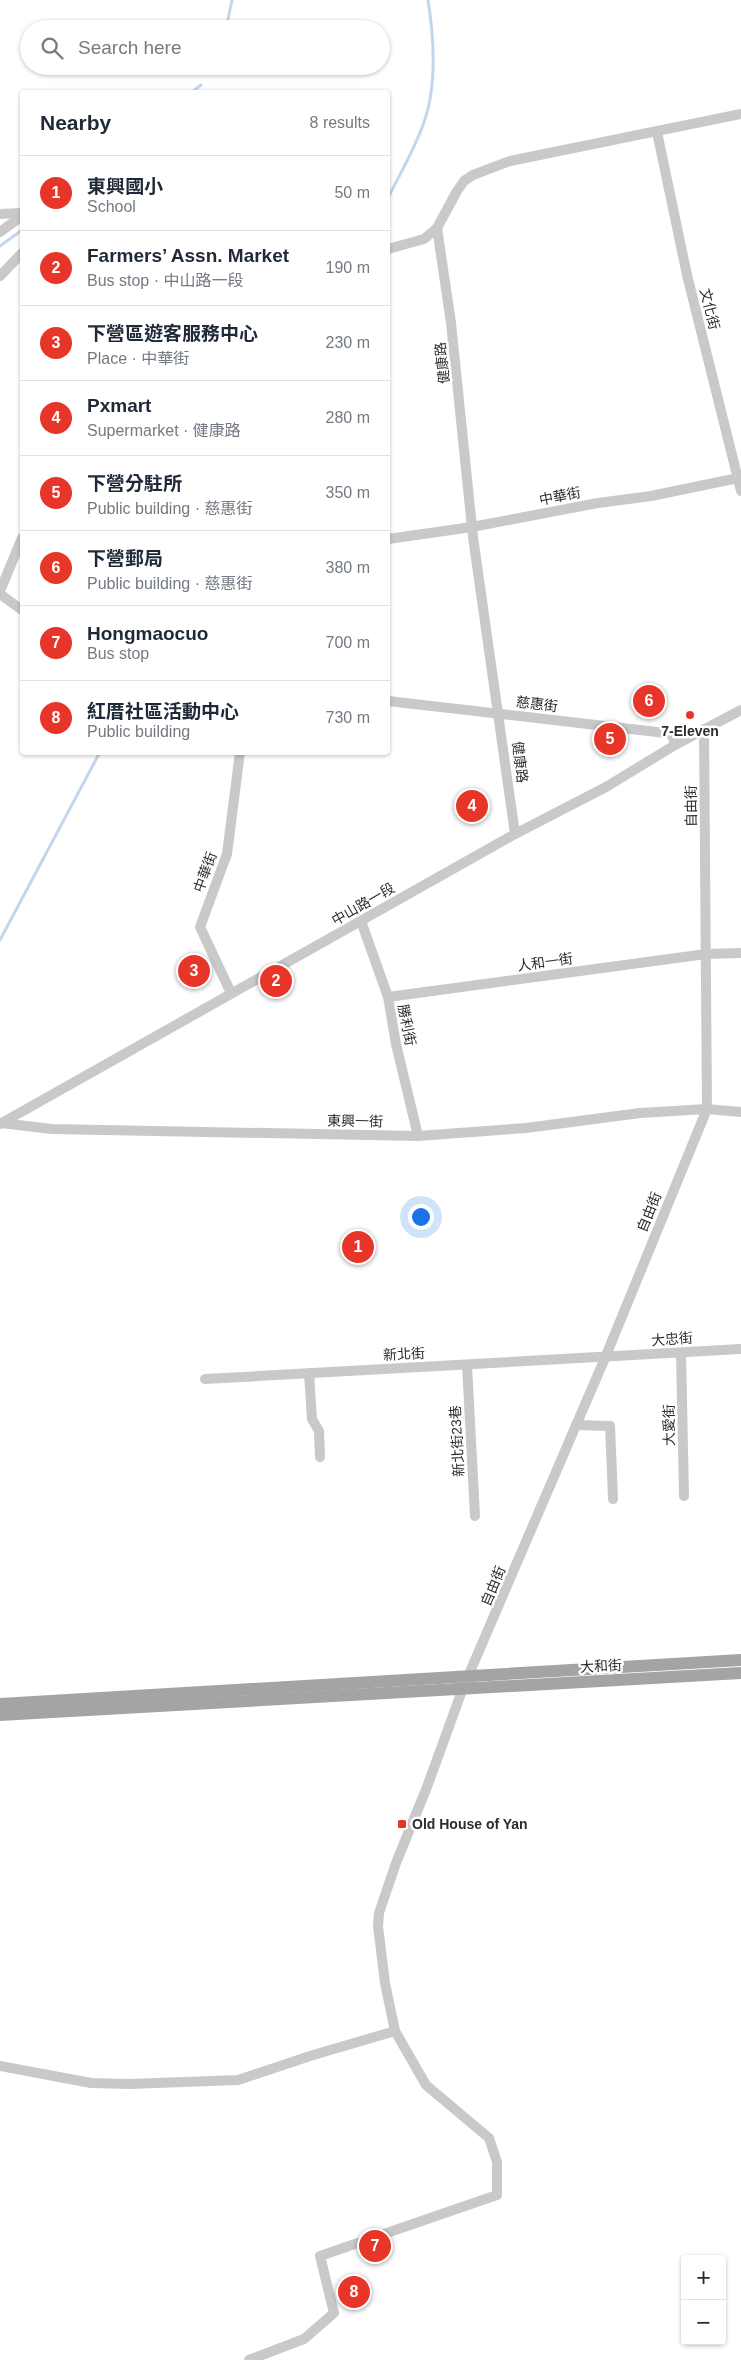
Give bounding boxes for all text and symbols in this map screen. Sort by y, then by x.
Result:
search box [20,20,390,75]
icon: search [38,34,66,62]
text: Search here [78,37,182,58]
text: Nearby [40,111,111,134]
text: 8 results [310,114,370,131]
text: 東興國小 [87,176,163,197]
text: 1 [52,184,60,201]
text: 50 m [334,184,370,201]
text: School [87,198,136,215]
text: Farmers’ Assn. Market [87,245,289,266]
text: 2 [52,259,60,276]
text: 190 m [326,259,370,276]
text: Bus stop · 中山路一段 [87,272,243,289]
street label: 文化街 [697,287,723,331]
text: 下營區遊客服務中心 [87,323,258,344]
text: 3 [52,334,60,351]
text: 230 m [326,334,370,351]
street label: 健康路 [432,341,452,385]
text: Place · 中華街 [87,350,189,367]
text: Pxmart [87,395,151,416]
text: 4 [52,409,60,426]
text: 280 m [326,409,370,426]
text: Supermarket · 健康路 [87,422,241,439]
text: 下營分駐所 [87,473,182,494]
text: 5 [52,484,60,501]
text: 350 m [326,484,370,501]
street label: 中華街 [538,484,582,508]
text: Public building · 慈惠街 [87,500,252,517]
text: 下營郵局 [87,548,163,569]
text: 6 [52,559,60,576]
text: 380 m [326,559,370,576]
text: Public building · 慈惠街 [87,575,252,592]
text: Hongmaocuo [87,623,208,644]
text: 7 [52,634,60,651]
text: 700 m [326,634,370,651]
text: Bus stop [87,645,149,662]
pin: 6 [633,682,665,720]
street label: 慈惠街 [515,694,559,714]
text: 紅厝社區活動中心 [87,701,239,722]
text: 8 [52,709,60,726]
text: 730 m [326,709,370,726]
marker: 7-Eleven [684,709,696,721]
pin: 5 [594,720,626,758]
text: Public building [87,723,190,740]
place label: 7-Eleven [661,723,719,739]
street label: 健康路 [510,740,530,784]
street label: 自由街 [683,785,699,827]
pin: 4 [456,787,488,825]
street label: 中華街 [190,850,220,894]
street label: 中山路一段 [329,880,397,928]
street label: 人和一街 [516,950,574,974]
pin: 3 [178,952,210,990]
pin: 2 [260,962,292,1000]
street label: 勝利街 [395,1003,419,1047]
street label: 東興一街 [327,1113,383,1129]
street label: 自由街 [634,1190,664,1234]
your location [408,1204,434,1230]
pin: 1 [342,1228,374,1266]
street label: 大忠街 [650,1330,694,1348]
street label: 新北街 [383,1345,425,1363]
street label: 大愛街 [661,1404,677,1446]
street label: 新北街23巷 [447,1405,467,1477]
street label: 自由街 [477,1564,509,1608]
street label: 大和街 [580,1657,622,1675]
place label: Old House of Yan [412,1816,528,1832]
marker: Old House of Yan [396,1818,408,1830]
pin: 7 [359,2227,391,2265]
map controls [681,2255,726,2345]
button: + [681,2255,726,2300]
pin: 8 [338,2273,370,2311]
button: − [681,2300,726,2345]

